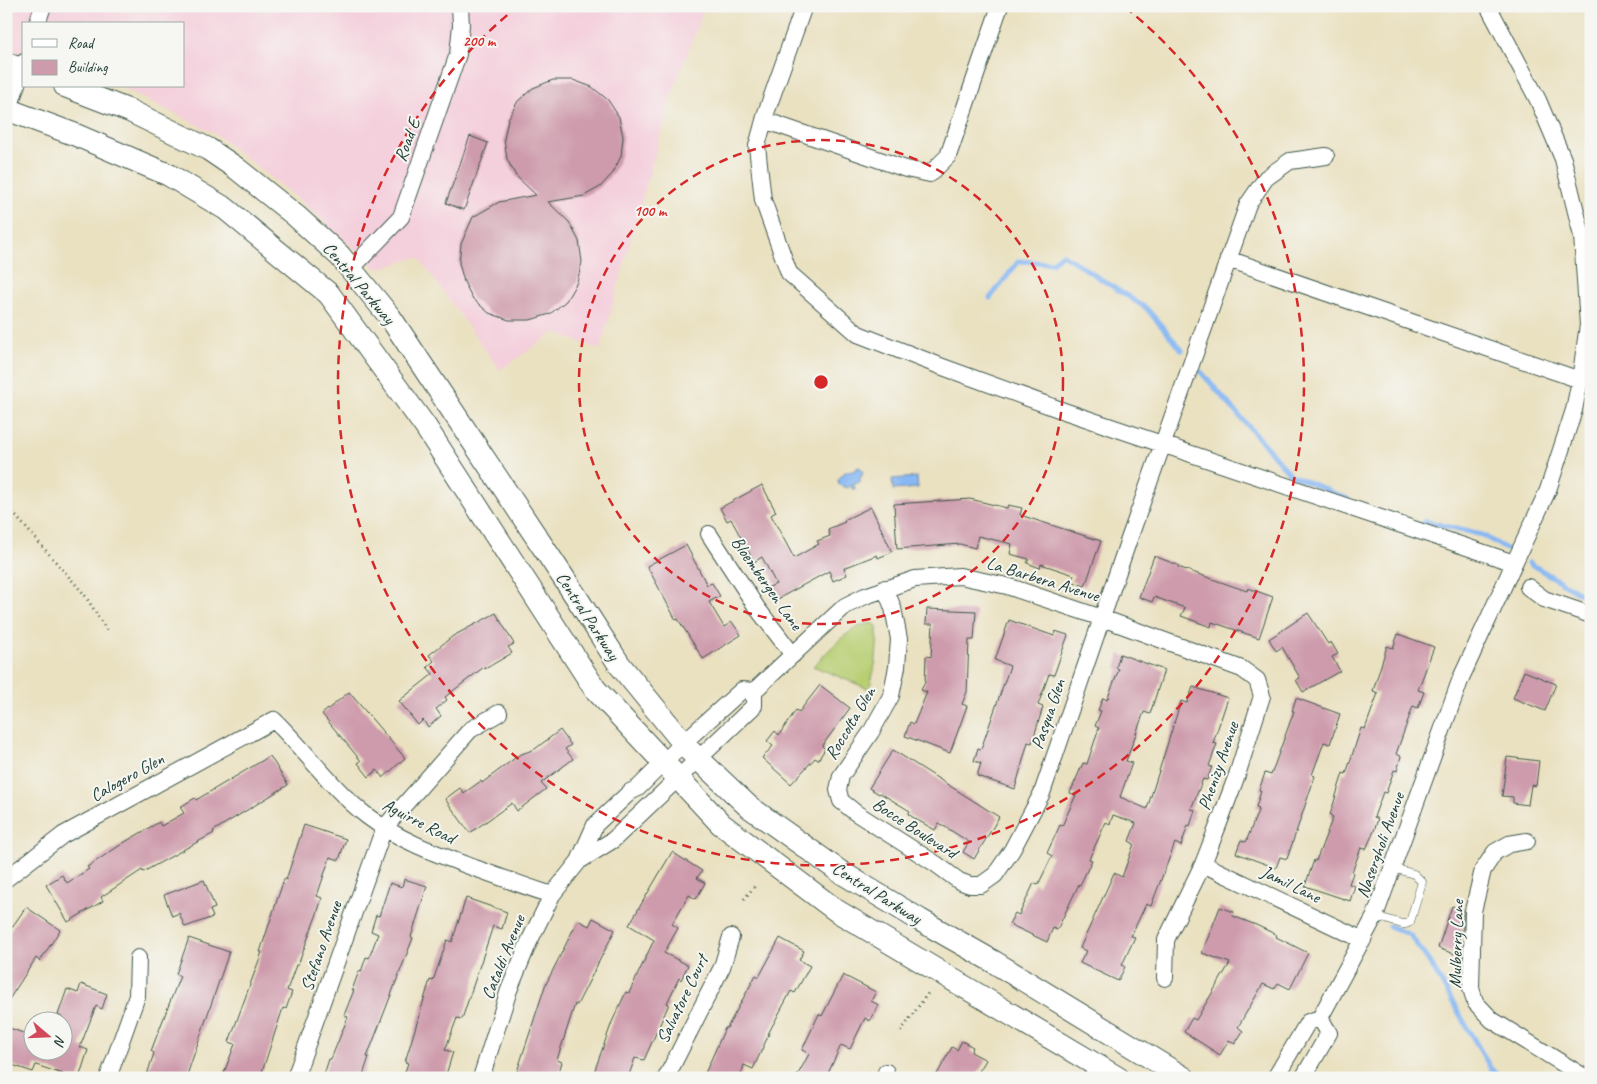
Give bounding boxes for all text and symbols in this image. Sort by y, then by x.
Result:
legend [22,22,185,88]
text: 200 m [463,32,497,51]
text: Road [68,34,95,53]
text: Building [68,58,108,77]
street label: Road E [389,113,426,164]
text: 100 m [634,202,668,221]
street label: Central Parkway [318,237,401,330]
centre of rings [812,373,830,391]
street label: Bloembergen Lane [727,532,808,635]
street label: La Barbera Avenue [984,551,1103,607]
street label: Central Parkway [551,568,626,666]
street label: Pasqua Glen [1026,675,1071,752]
street label: Roccolta Glen [820,682,881,764]
street label: Phenizy Avenue [1193,718,1244,813]
street label: Calogero Glen [86,747,169,806]
street label: Nasergholi Avenue [1351,788,1410,901]
street label: Bocce Boulevard [868,792,964,865]
street label: Aguirre Road [379,793,462,850]
street label: Central Parkway [828,857,927,930]
street label: Jamil Lane [1257,860,1325,908]
street label: Stefano Avenue [295,897,347,994]
street label: Mulberry Lane [1443,898,1469,989]
street label: Cataldi Avenue [476,911,530,1002]
street label: Salvatore Court [651,948,714,1047]
north arrow [22,1012,72,1062]
text: N [50,1033,69,1049]

